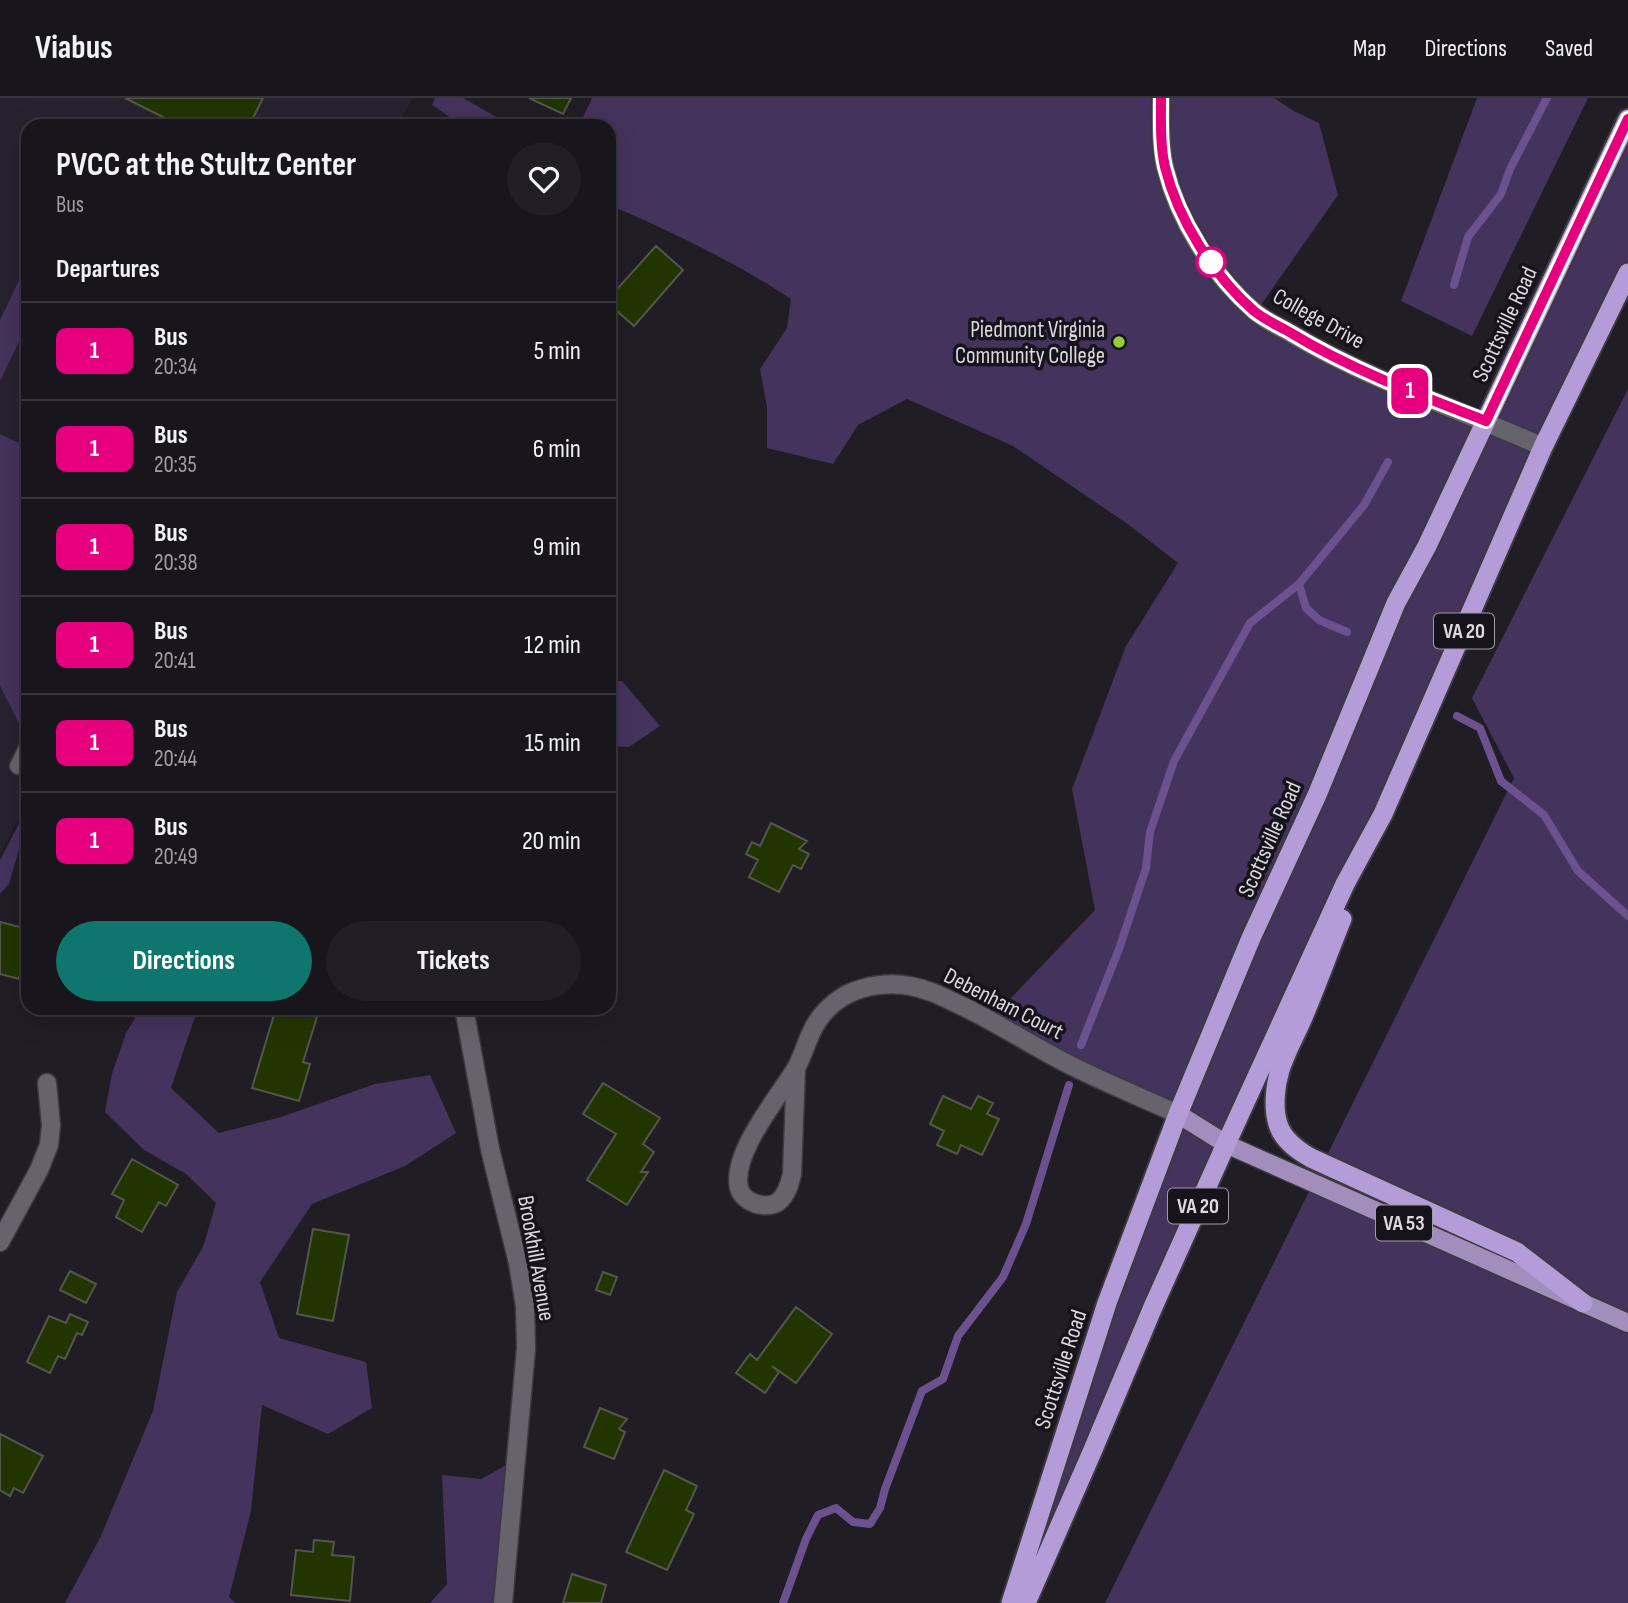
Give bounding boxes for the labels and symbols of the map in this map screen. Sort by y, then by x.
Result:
unlabelled marker [1196,247,1226,277]
street label: Scottsville Road [1466,263,1544,386]
street label: College Drive [1268,282,1369,355]
place label: Piedmont Virginia Community College [955,316,1105,370]
marker: Piedmont Virginia Community College [1111,334,1127,350]
line badge: 1 [1387,368,1433,414]
road number: VA 20 [1434,614,1494,648]
street label: Scottsville Road [1232,777,1308,902]
street label: Debenham Court [939,962,1068,1046]
road number: VA 20 [1168,1188,1228,1224]
street label: Brookhill Avenue [511,1193,561,1323]
road number: VA 53 [1376,1206,1432,1240]
street label: Scottsville Road [1029,1306,1093,1432]

